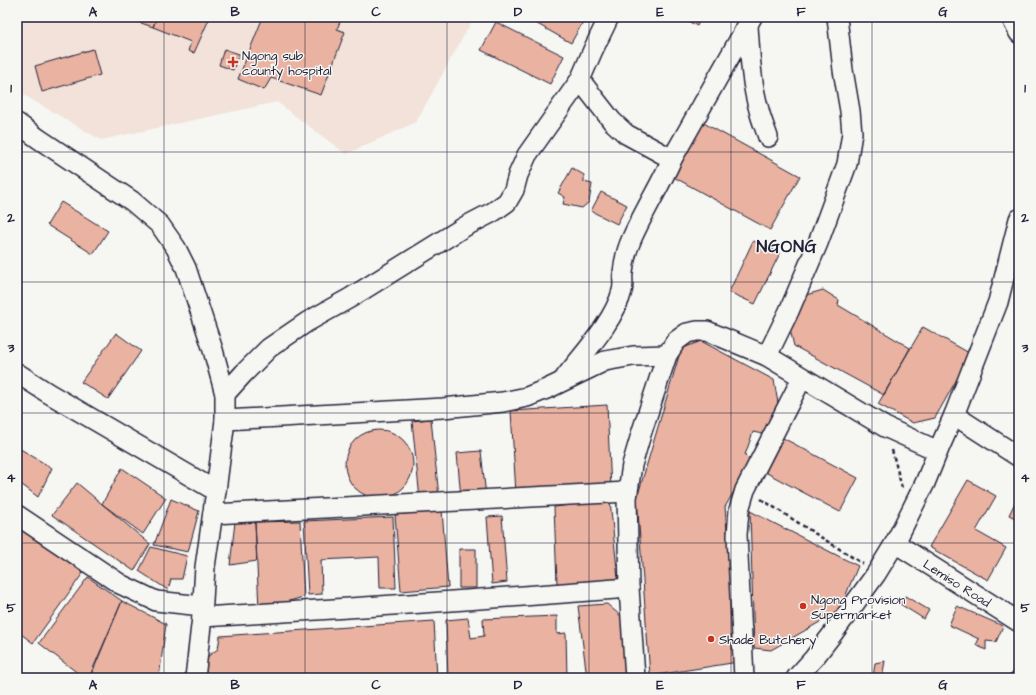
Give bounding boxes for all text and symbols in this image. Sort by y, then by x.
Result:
text: A [89,3,98,21]
text: B [230,3,240,21]
text: C [371,3,381,21]
text: D [514,3,523,21]
text: E [656,3,664,21]
text: F [796,3,806,21]
text: G [938,3,948,21]
place label: Ngong sub county hospital [242,47,332,81]
marker: Ngong sub county hospital [227,56,239,68]
text: 1 [10,79,12,97]
text: 1 [1024,79,1026,97]
text: 2 [6,209,15,227]
text: 2 [1020,209,1029,227]
district label: NGONG [756,235,818,259]
text: 3 [7,339,15,357]
text: 3 [1021,339,1029,357]
text: 4 [7,469,16,487]
text: 4 [1021,469,1030,487]
street label: Lemiso Road [920,555,995,612]
place label: Ngong Provision Supermarket [811,591,906,624]
text: 5 [6,599,16,617]
text: 5 [1020,599,1030,617]
marker: Ngong Provision Supermarket [798,601,808,611]
place label: Shade Butchery [719,631,816,650]
marker: Shade Butchery [706,634,716,644]
text: A [89,676,98,694]
text: B [230,676,240,694]
text: C [371,676,381,694]
text: D [514,676,523,694]
text: E [656,676,664,694]
text: F [796,676,806,694]
text: G [938,676,948,694]

